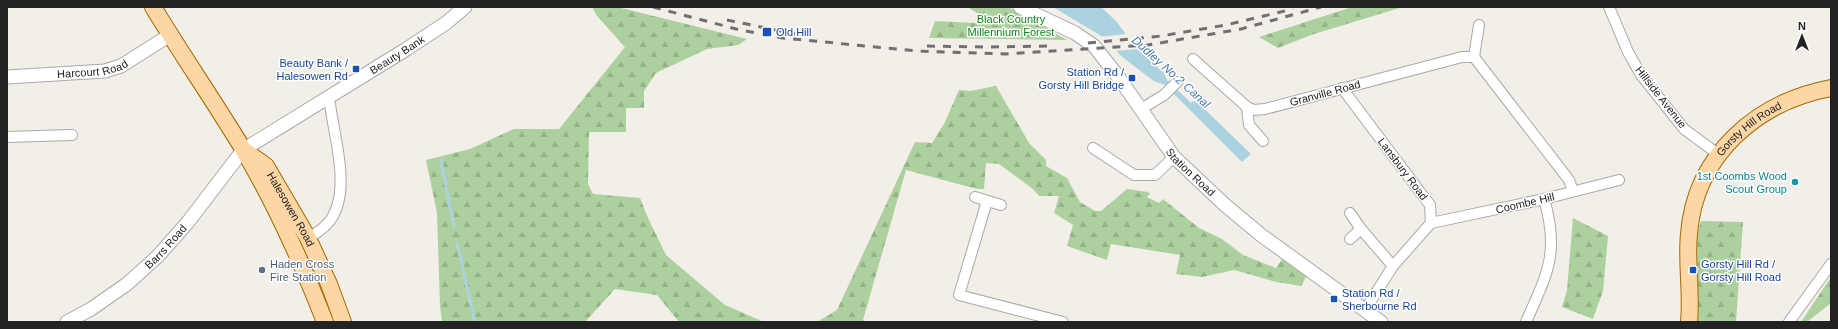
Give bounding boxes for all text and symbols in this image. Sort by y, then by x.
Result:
park label: Black Country Millennium Forest [968,13,1054,38]
north arrow [1782,16,1822,56]
text: N [1798,20,1806,32]
marker: Old Hill [761,26,773,38]
place label: Old Hill [776,26,811,38]
street label: Beauty Bank [367,33,427,76]
water label: Dudley No.2 Canal [1129,33,1213,111]
street label: Harcourt Road [57,57,130,80]
place label: Beauty Bank / Halesowen Rd [276,57,349,82]
marker: Beauty Bank / Halesowen Rd [351,64,361,74]
street label: Hillside Avenue [1633,64,1689,130]
place label: Station Rd / Gorsty Hill Bridge [1038,66,1125,91]
marker: Station Rd / Gorsty Hill Bridge [1127,73,1137,83]
street label: Granville Road [1288,78,1362,108]
street label: Gorsty Hill Road [1714,99,1783,158]
street label: Lansbury Road [1376,136,1430,202]
street label: Station Road [1164,146,1218,198]
street label: Halesowen Road [265,170,317,248]
place label: 1st Coombs Wood Scout Group [1697,170,1787,195]
marker: 1st Coombs Wood Scout Group [1790,177,1800,187]
street label: Coombe Hill [1494,190,1556,216]
street label: Barrs Road [142,222,189,271]
place label: Haden Cross Fire Station [270,258,335,283]
place label: Gorsty Hill Rd / Gorsty Hill Road [1701,258,1781,283]
marker: Haden Cross Fire Station [257,265,267,275]
marker: Gorsty Hill Rd / Gorsty Hill Road [1688,265,1698,275]
place label: Station Rd / Sherbourne Rd [1342,287,1417,312]
marker: Station Rd / Sherbourne Rd [1329,294,1339,304]

